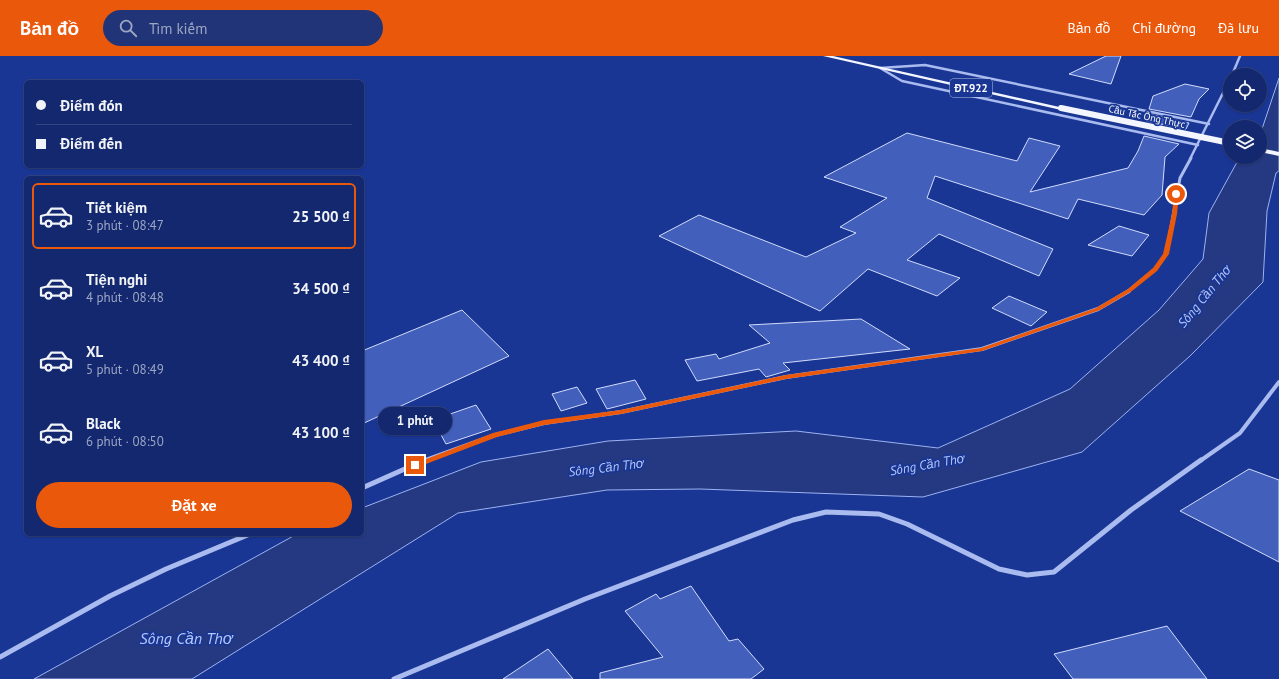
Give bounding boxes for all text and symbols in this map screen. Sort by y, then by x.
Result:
search box [103,10,383,46]
text: Bản đồ [20,16,79,40]
icon: search [117,17,139,39]
text: Tìm kiếm [149,19,207,38]
text: Bản đồ [1068,19,1110,37]
text: Chỉ đường [1132,19,1196,37]
text: Đã lưu [1218,19,1259,37]
map controls [1223,68,1267,164]
button: locate [1223,68,1267,112]
road number: ĐT.922 [950,79,992,97]
text: Điểm đón [60,96,123,115]
street label: Cầu Tắc Ông Thực [1107,102,1187,131]
button: layers [1223,120,1267,164]
text: Điểm đến [60,134,122,153]
route start [1167,185,1185,203]
icon: car [38,198,74,234]
text: Tiết kiệm [86,198,147,217]
text: 25 500 ₫ [292,207,350,226]
text: 3 phút · 08:47 [86,217,164,234]
water label: Sông Cần Thơ [1174,261,1235,331]
icon: car [38,270,74,306]
text: Tiện nghi [86,270,147,289]
text: 34 500 ₫ [292,279,350,298]
text: 4 phút · 08:48 [86,289,164,306]
icon: car [38,342,74,378]
text: XL [86,342,103,361]
text: 43 400 ₫ [292,351,350,370]
text: 5 phút · 08:49 [86,361,164,378]
callout: 1 phút [378,407,452,435]
text: 1 phút [397,412,433,429]
icon: car [38,414,74,450]
text: Black [86,414,121,433]
text: 43 100 ₫ [292,423,350,442]
text: 6 phút · 08:50 [86,433,164,450]
water label: Sông Cần Thơ [888,449,967,479]
water label: Sông Cần Thơ [568,454,646,481]
route end [406,456,424,474]
button: Đặt xe [36,482,352,528]
water label: Sông Cần Thơ [139,628,234,648]

